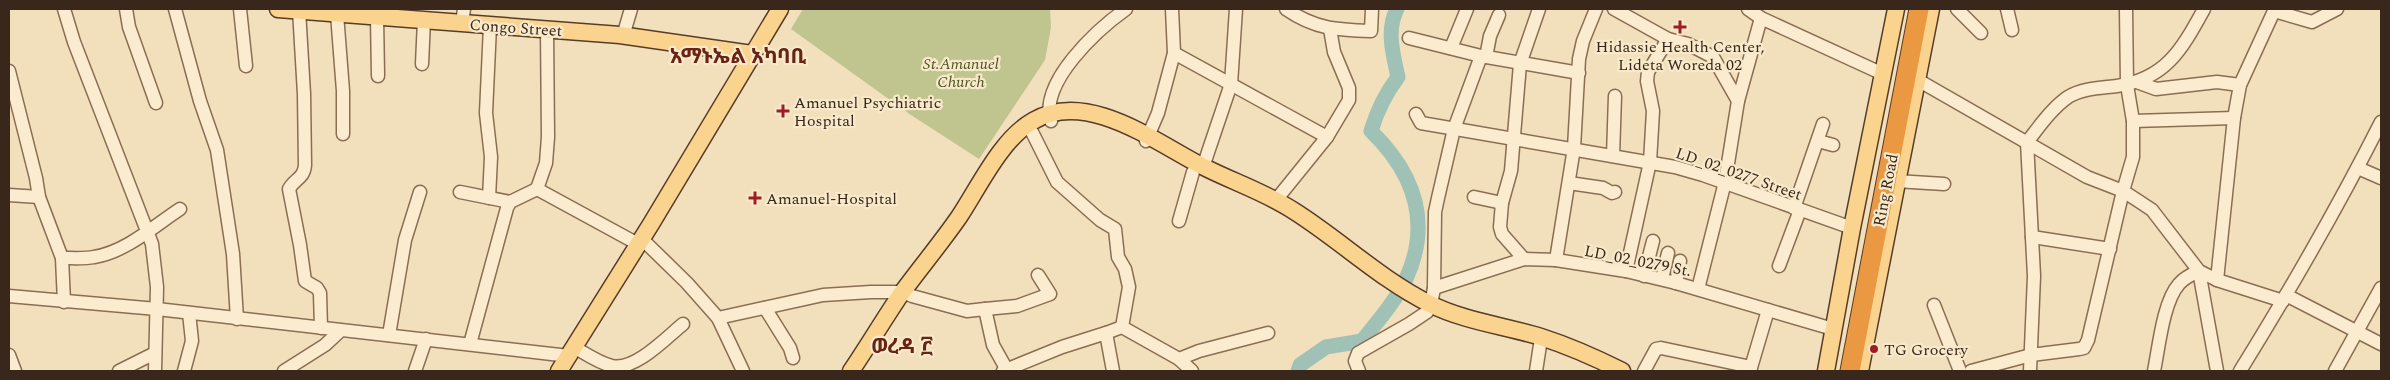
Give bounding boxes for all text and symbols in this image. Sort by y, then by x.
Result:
street label: Congo Street [469,13,563,43]
marker: Hidassie Health Center, Lideta Woreda 02 [1673,20,1687,34]
place label: Hidassie Health Center, Lideta Woreda 02 [1596,35,1765,77]
district label: አማኑኤል አካባቢ [670,41,807,73]
park label: St.Amanuel Church [923,52,999,94]
place label: Amanuel Psychiatric Hospital [794,91,941,133]
marker: Amanuel Psychiatric Hospital [776,104,790,118]
street label: LD_02_0277 Street [1672,141,1805,207]
street label: Ring Road [1867,152,1905,229]
place label: Amanuel-Hospital [766,187,897,211]
marker: Amanuel-Hospital [748,191,762,205]
street label: LD_02_0279 St. [1582,239,1693,283]
district label: ወረዳ ፫ [871,331,933,363]
place label: TG Grocery [1884,338,1969,362]
marker: TG Grocery [1868,343,1880,355]

